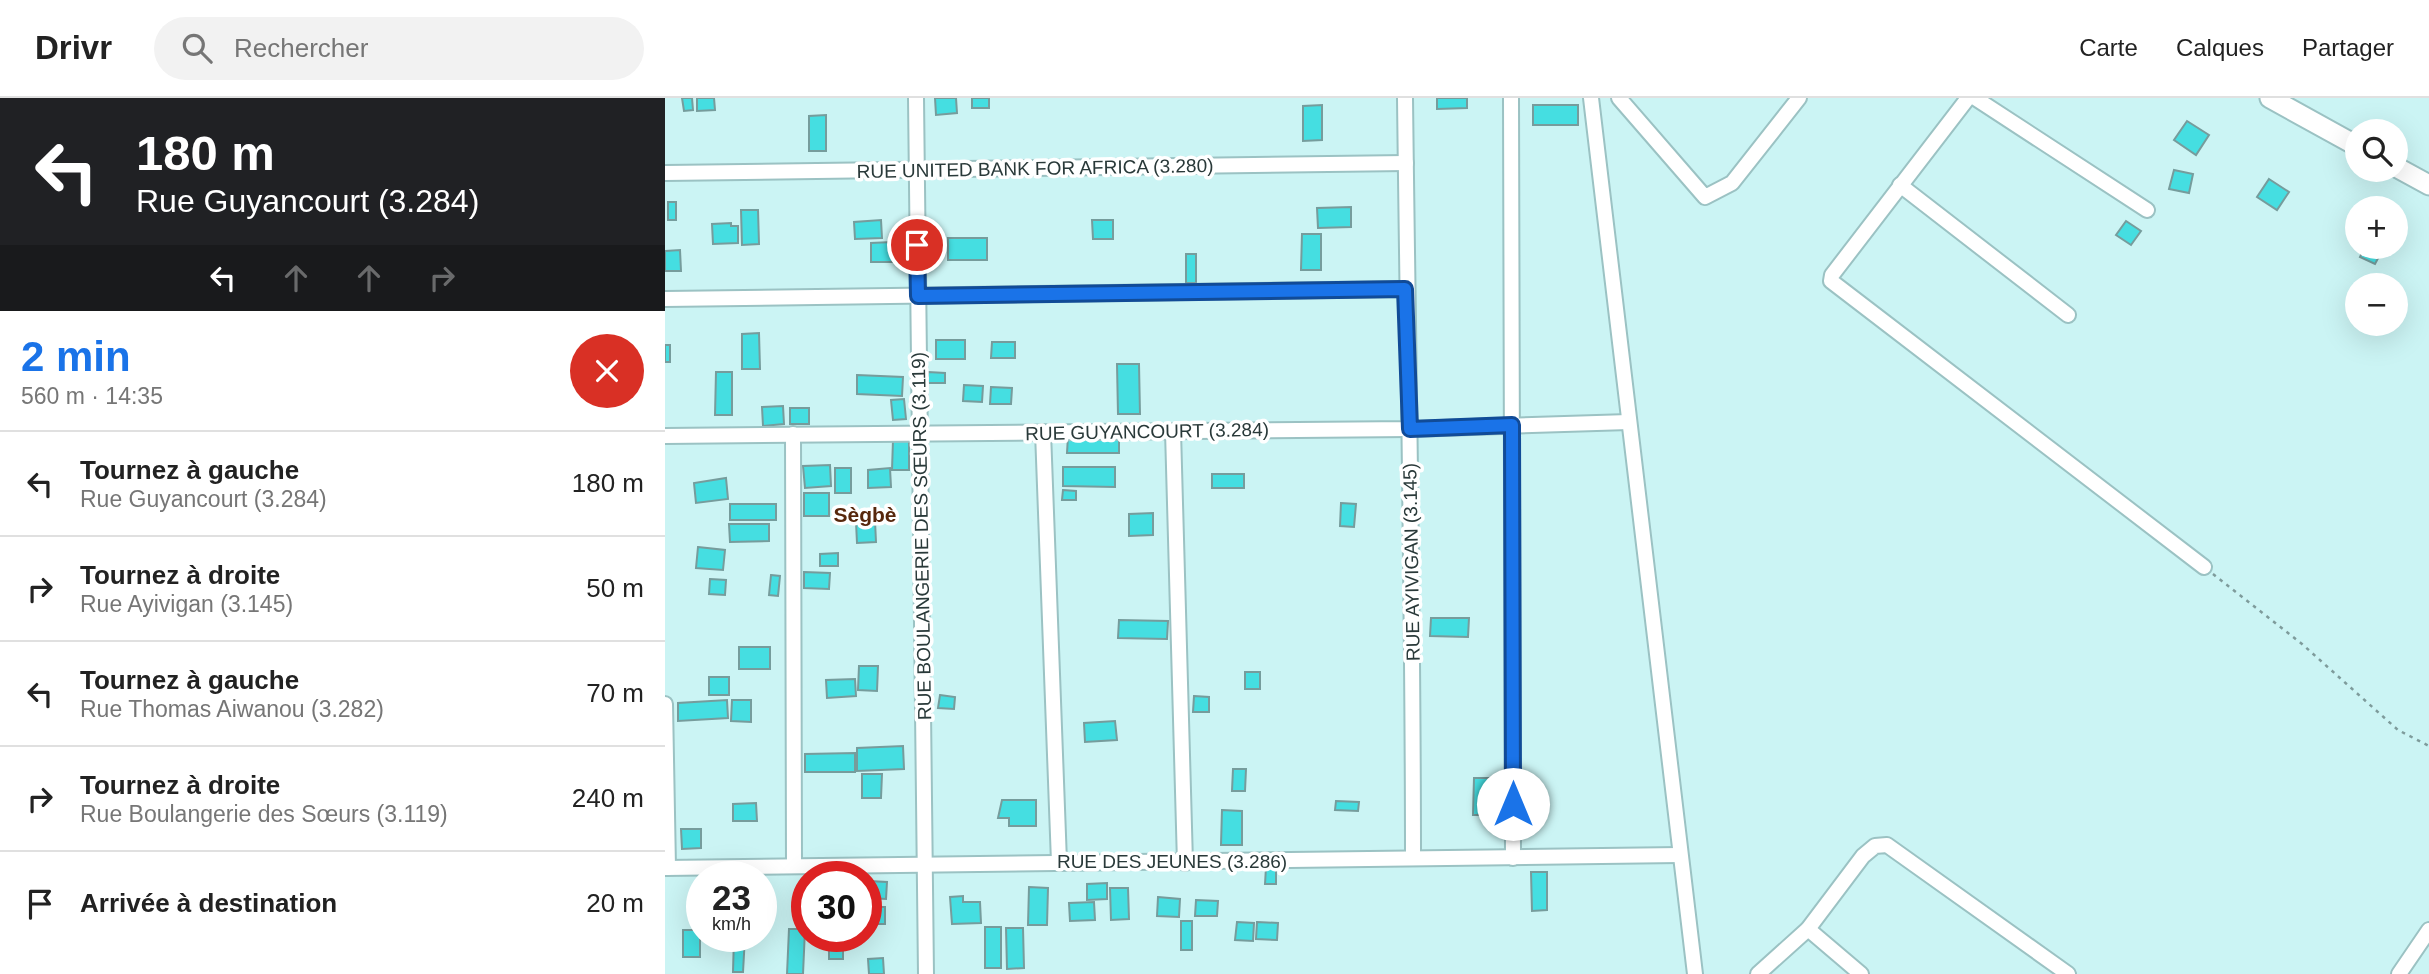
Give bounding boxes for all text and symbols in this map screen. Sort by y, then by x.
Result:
search box [154,17,644,80]
text: Drivr [35,29,112,66]
icon: search [178,29,216,67]
text: Rechercher [234,33,368,63]
text: Carte [2079,34,2138,61]
text: Calques [2176,34,2264,61]
text: Partager [2302,34,2394,61]
map controls [2345,119,2408,336]
button: search [2345,119,2408,182]
icon: left [21,126,112,217]
text: 180 m [136,126,275,180]
street label: RUE UNITED BANK FOR AFRICA (3.280) [856,155,1214,182]
text: Rue Guyancourt (3.284) [136,183,479,219]
button: + [2345,196,2408,259]
pin [887,215,947,275]
icon: arrive [898,226,936,264]
icon: left [204,259,242,297]
icon: ahead [277,259,315,297]
icon: ahead [350,259,388,297]
icon: right [423,259,461,297]
button: − [2345,273,2408,336]
text: 2 min [21,333,131,380]
button: close [570,334,644,408]
street label: RUE BOULANGERIE DES SŒURS (3.119) [908,352,935,720]
text: 560 m · 14:35 [21,383,163,409]
street label: RUE GUYANCOURT (3.284) [1025,419,1269,444]
text: Tournez à gauche [80,455,299,485]
street label: RUE AYIVIGAN (3.145) [1399,463,1424,661]
icon: left [21,465,59,503]
text: 180 m [572,468,644,498]
text: Rue Guyancourt (3.284) [80,486,327,512]
district label: Sègbè [833,503,897,526]
text: Tournez à droite [80,560,280,590]
icon: right [21,570,59,608]
text: 50 m [586,573,644,603]
text: Rue Ayivigan (3.145) [80,591,293,617]
text: Tournez à gauche [80,665,299,695]
icon: left [21,675,59,713]
text: 70 m [586,678,644,708]
text: Rue Thomas Aiwanou (3.282) [80,696,384,722]
position arrow [1476,767,1550,841]
text: Tournez à droite [80,770,280,800]
icon: right [21,780,59,818]
text: 240 m [572,783,644,813]
text: Rue Boulangerie des Sœurs (3.119) [80,801,448,827]
street label: RUE DES JEUNES (3.286) [1057,851,1287,872]
speed limit sign: 30 [791,861,882,952]
text: 23 [712,878,751,917]
icon: arrive [21,885,59,923]
text: Arrivée à destination [80,888,337,918]
text: 20 m [586,888,644,918]
text: km/h [712,914,751,934]

